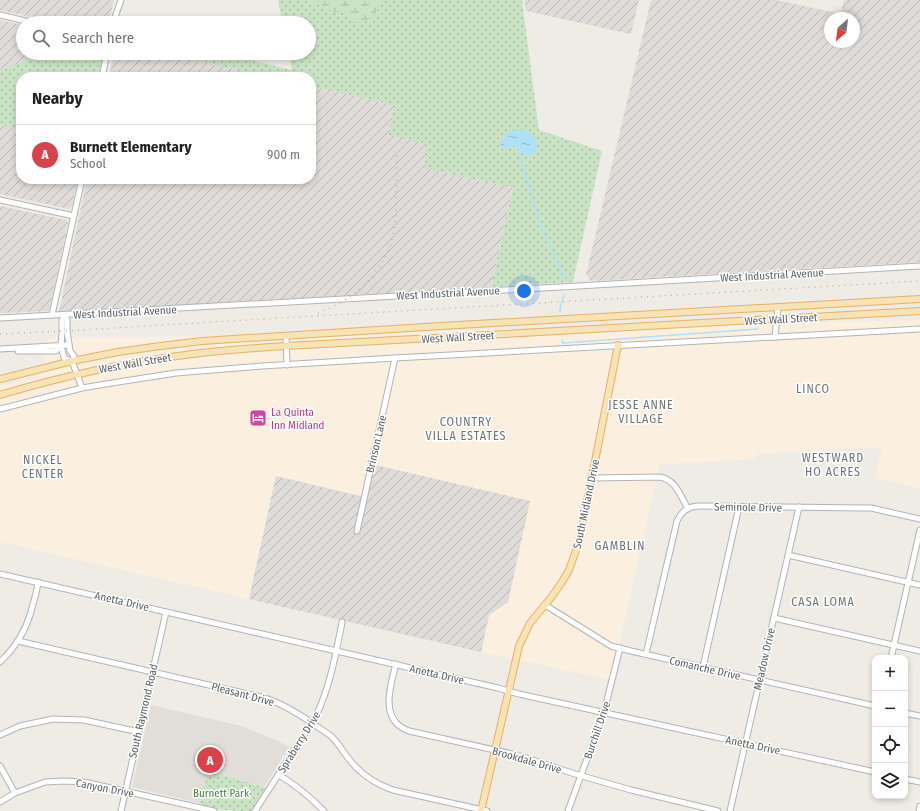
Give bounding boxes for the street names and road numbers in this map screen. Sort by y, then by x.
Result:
street label: West Industrial Avenue [720,266,824,285]
street label: West Industrial Avenue [396,284,500,303]
street label: West Industrial Avenue [73,303,177,322]
street label: West Wall Street [744,311,818,328]
street label: West Wall Street [421,329,495,346]
street label: West Wall Street [98,351,173,376]
street label: Brinson Lane [364,414,389,474]
street label: South Midland Drive [571,458,602,550]
street label: Seminole Drive [714,500,782,515]
street label: Anetta Drive [93,589,150,614]
street label: Meadow Drive [751,627,778,691]
street label: Comanche Drive [668,654,742,683]
street label: Anetta Drive [408,662,465,687]
street label: South Raymond Road [126,663,161,760]
street label: Pleasant Drive [210,680,276,709]
street label: Burchill Drive [582,700,613,761]
street label: Spraberry Drive [275,709,323,775]
street label: Anetta Drive [724,733,781,758]
street label: Brookdale Drive [491,744,563,777]
street label: Canyon Drive [75,776,135,800]

